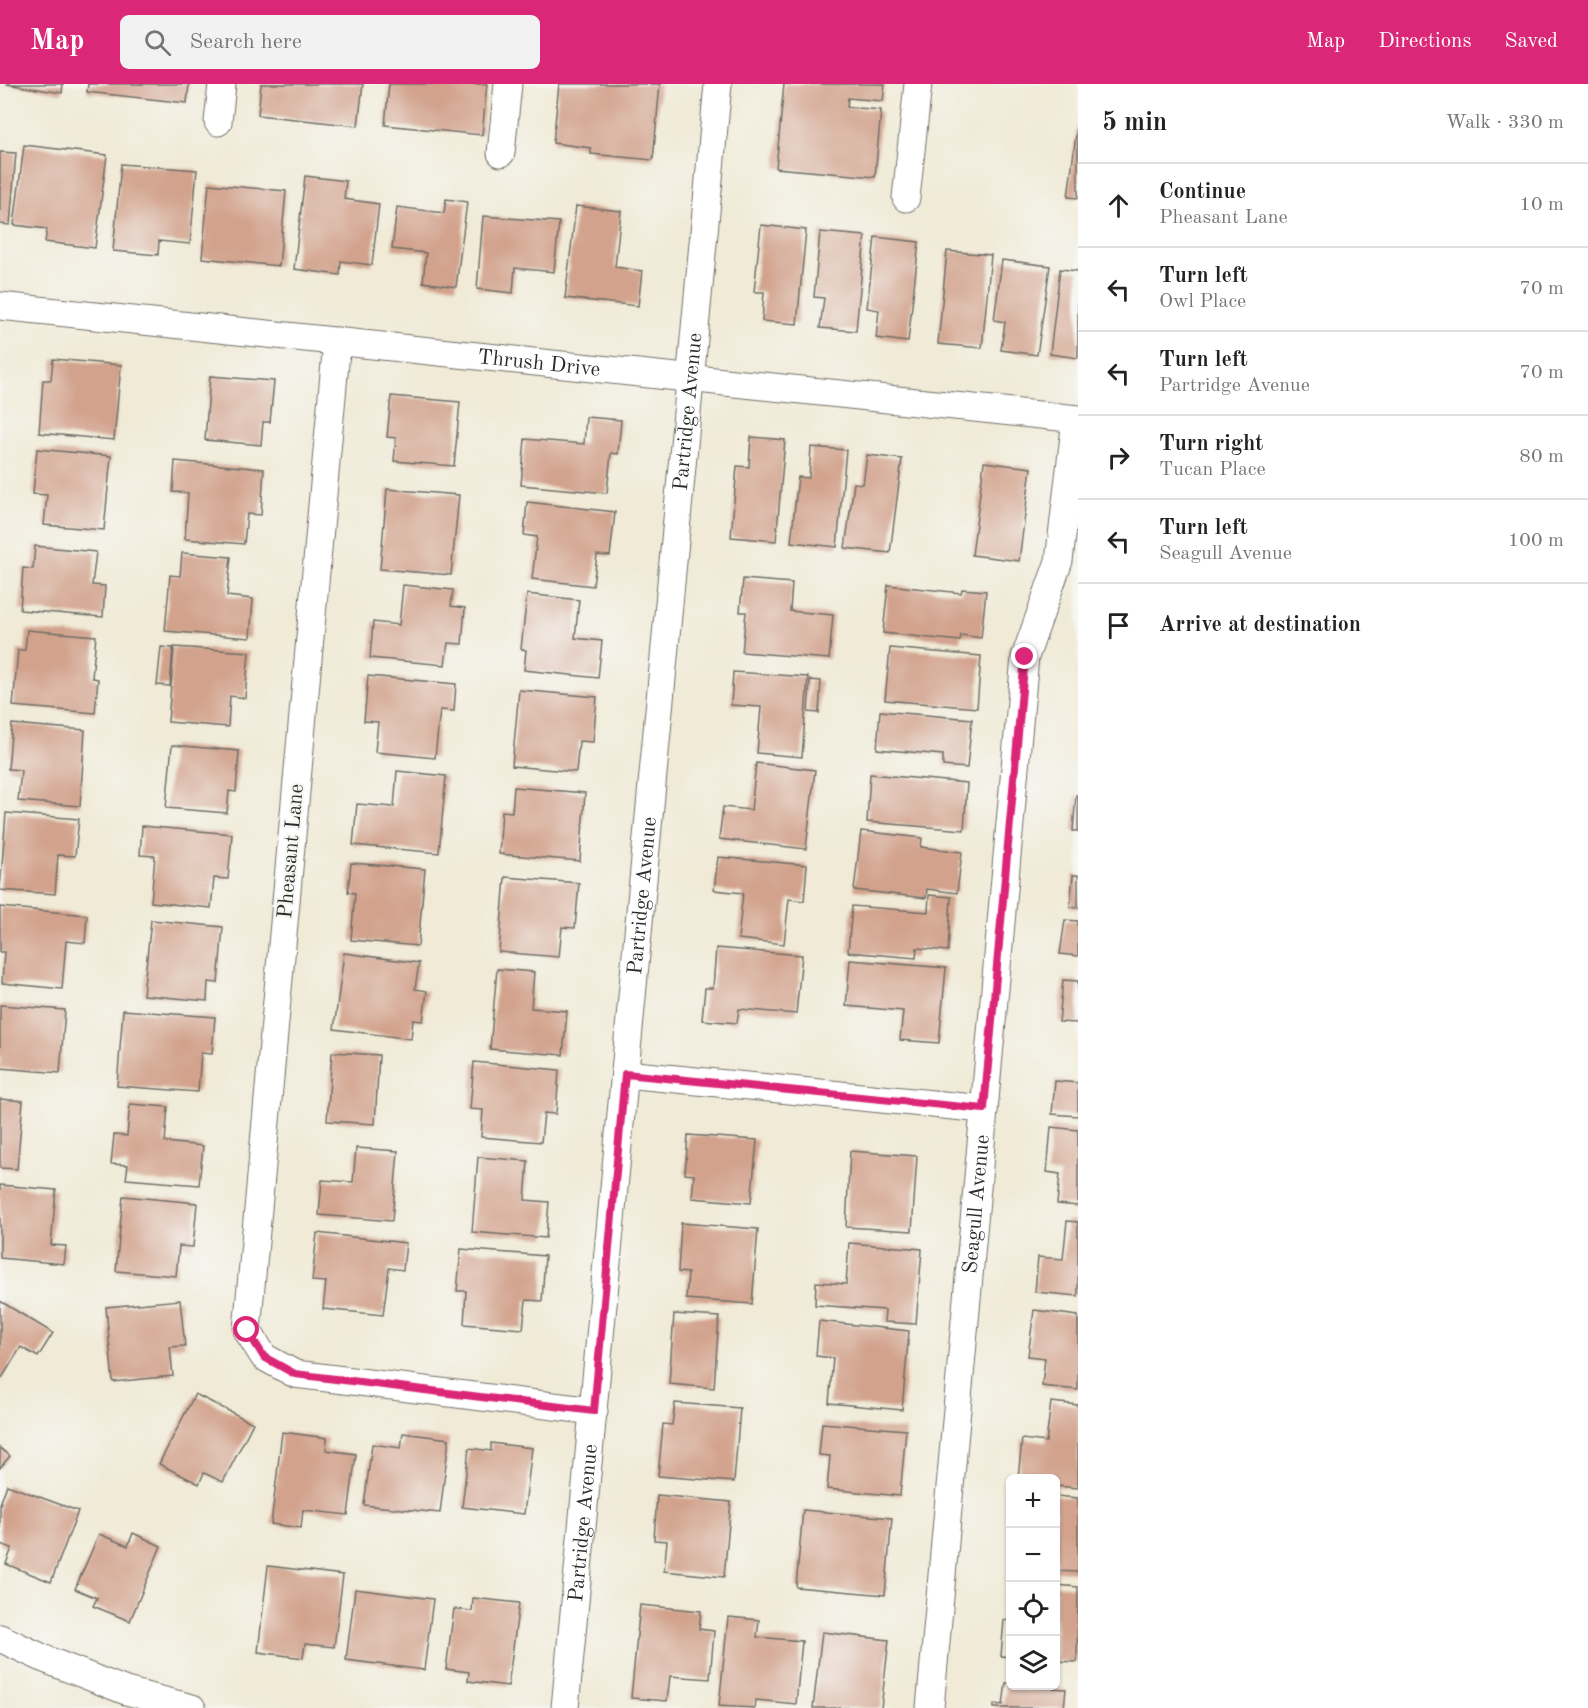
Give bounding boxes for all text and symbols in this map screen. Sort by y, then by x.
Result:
search box [120,15,540,69]
icon: search [141,26,174,59]
text: Map [30,28,84,56]
text: Search here [189,31,302,53]
text: Map [1306,31,1345,52]
text: Directions [1378,31,1472,52]
text: Saved [1505,31,1558,52]
text: 5 min [1102,110,1167,136]
text: Walk · 330 m [1445,113,1564,133]
text: Continue [1159,181,1246,203]
icon: ahead [1102,189,1135,222]
text: 10 m [1519,195,1564,215]
text: Pheasant Lane [1159,208,1288,228]
text: Turn left [1159,265,1248,287]
icon: left [1102,273,1135,306]
text: 70 m [1519,279,1564,299]
text: Owl Place [1159,292,1246,312]
street label: Partridge Avenue [671,332,707,492]
street label: Thrush Drive [477,347,601,381]
text: Turn left [1159,349,1248,371]
icon: left [1102,357,1135,390]
text: 70 m [1519,363,1564,383]
text: Partridge Avenue [1159,376,1310,396]
text: Turn right [1159,433,1263,455]
icon: right [1102,441,1135,474]
text: 80 m [1519,447,1564,467]
text: Tucan Place [1159,460,1266,480]
text: Turn left [1159,517,1248,539]
icon: left [1102,525,1135,558]
text: 100 m [1508,531,1564,551]
text: Seagull Avenue [1159,544,1292,564]
icon: arrive [1102,609,1135,642]
text: Arrive at destination [1159,614,1361,636]
route end [1011,643,1037,669]
street label: Pheasant Lane [275,783,308,919]
street label: Partridge Avenue [625,816,661,976]
street label: Seagull Avenue [960,1134,994,1275]
route start [233,1316,259,1342]
street label: Partridge Avenue [566,1443,602,1603]
map controls [1006,1474,1060,1690]
button: + [1006,1474,1060,1528]
button: − [1006,1528,1060,1582]
button: locate [1006,1582,1060,1636]
button: layers [1006,1636,1060,1690]

